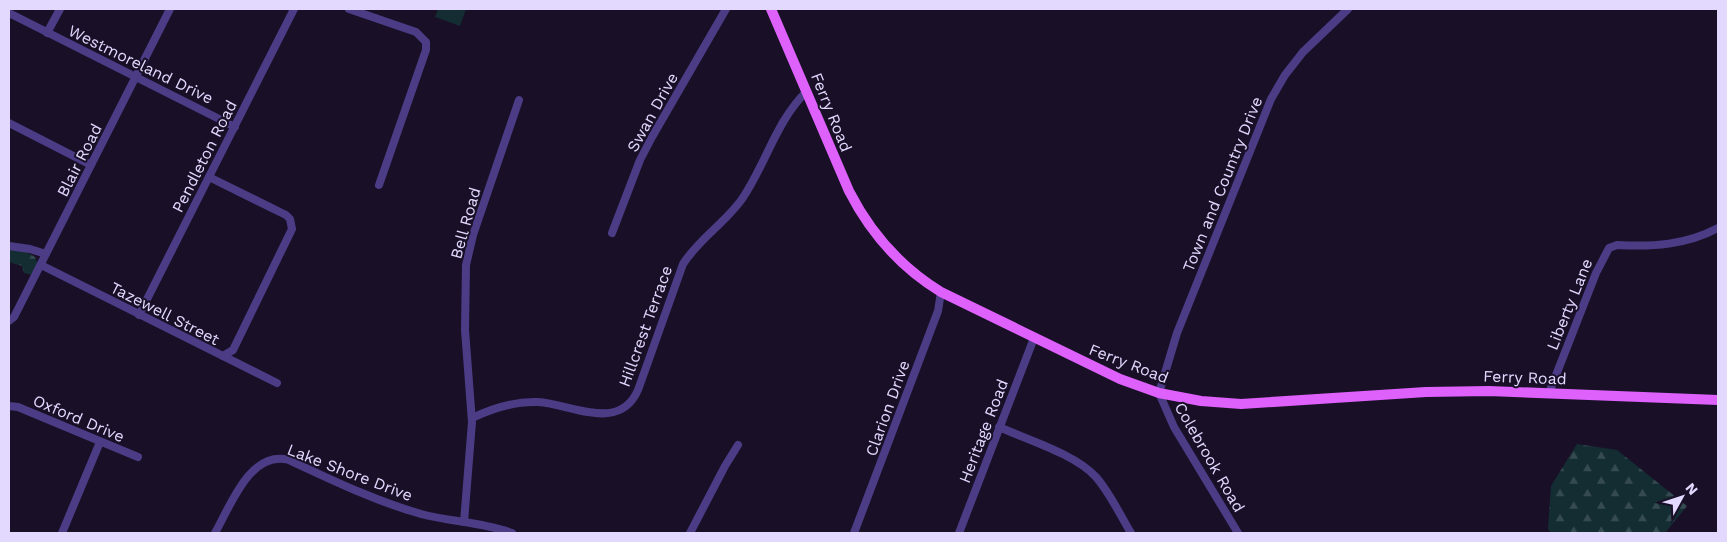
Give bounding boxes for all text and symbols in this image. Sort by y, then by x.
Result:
street label: Westmoreland Drive [65,21,216,108]
street label: Swan Drive [623,69,682,155]
street label: Ferry Road [807,70,856,154]
street label: Town and Country Drive [1179,94,1266,274]
street label: Pendleton Road [168,97,241,216]
street label: Blair Road [53,121,106,200]
street label: Bell Road [446,185,485,261]
street label: Liberty Lane [1543,256,1596,353]
street label: Hillcrest Terrace [615,263,676,389]
street label: Tazewell Street [107,278,223,349]
street label: Ferry Road [1086,340,1171,387]
street label: Clarion Drive [861,358,914,459]
street label: Ferry Road [1483,367,1567,388]
street label: Heritage Road [955,377,1012,486]
street label: Oxford Drive [30,391,127,446]
street label: Colebrook Road [1170,399,1249,515]
street label: Lake Shore Drive [285,440,415,505]
north arrow [1657,472,1707,522]
text: N [1682,480,1701,498]

